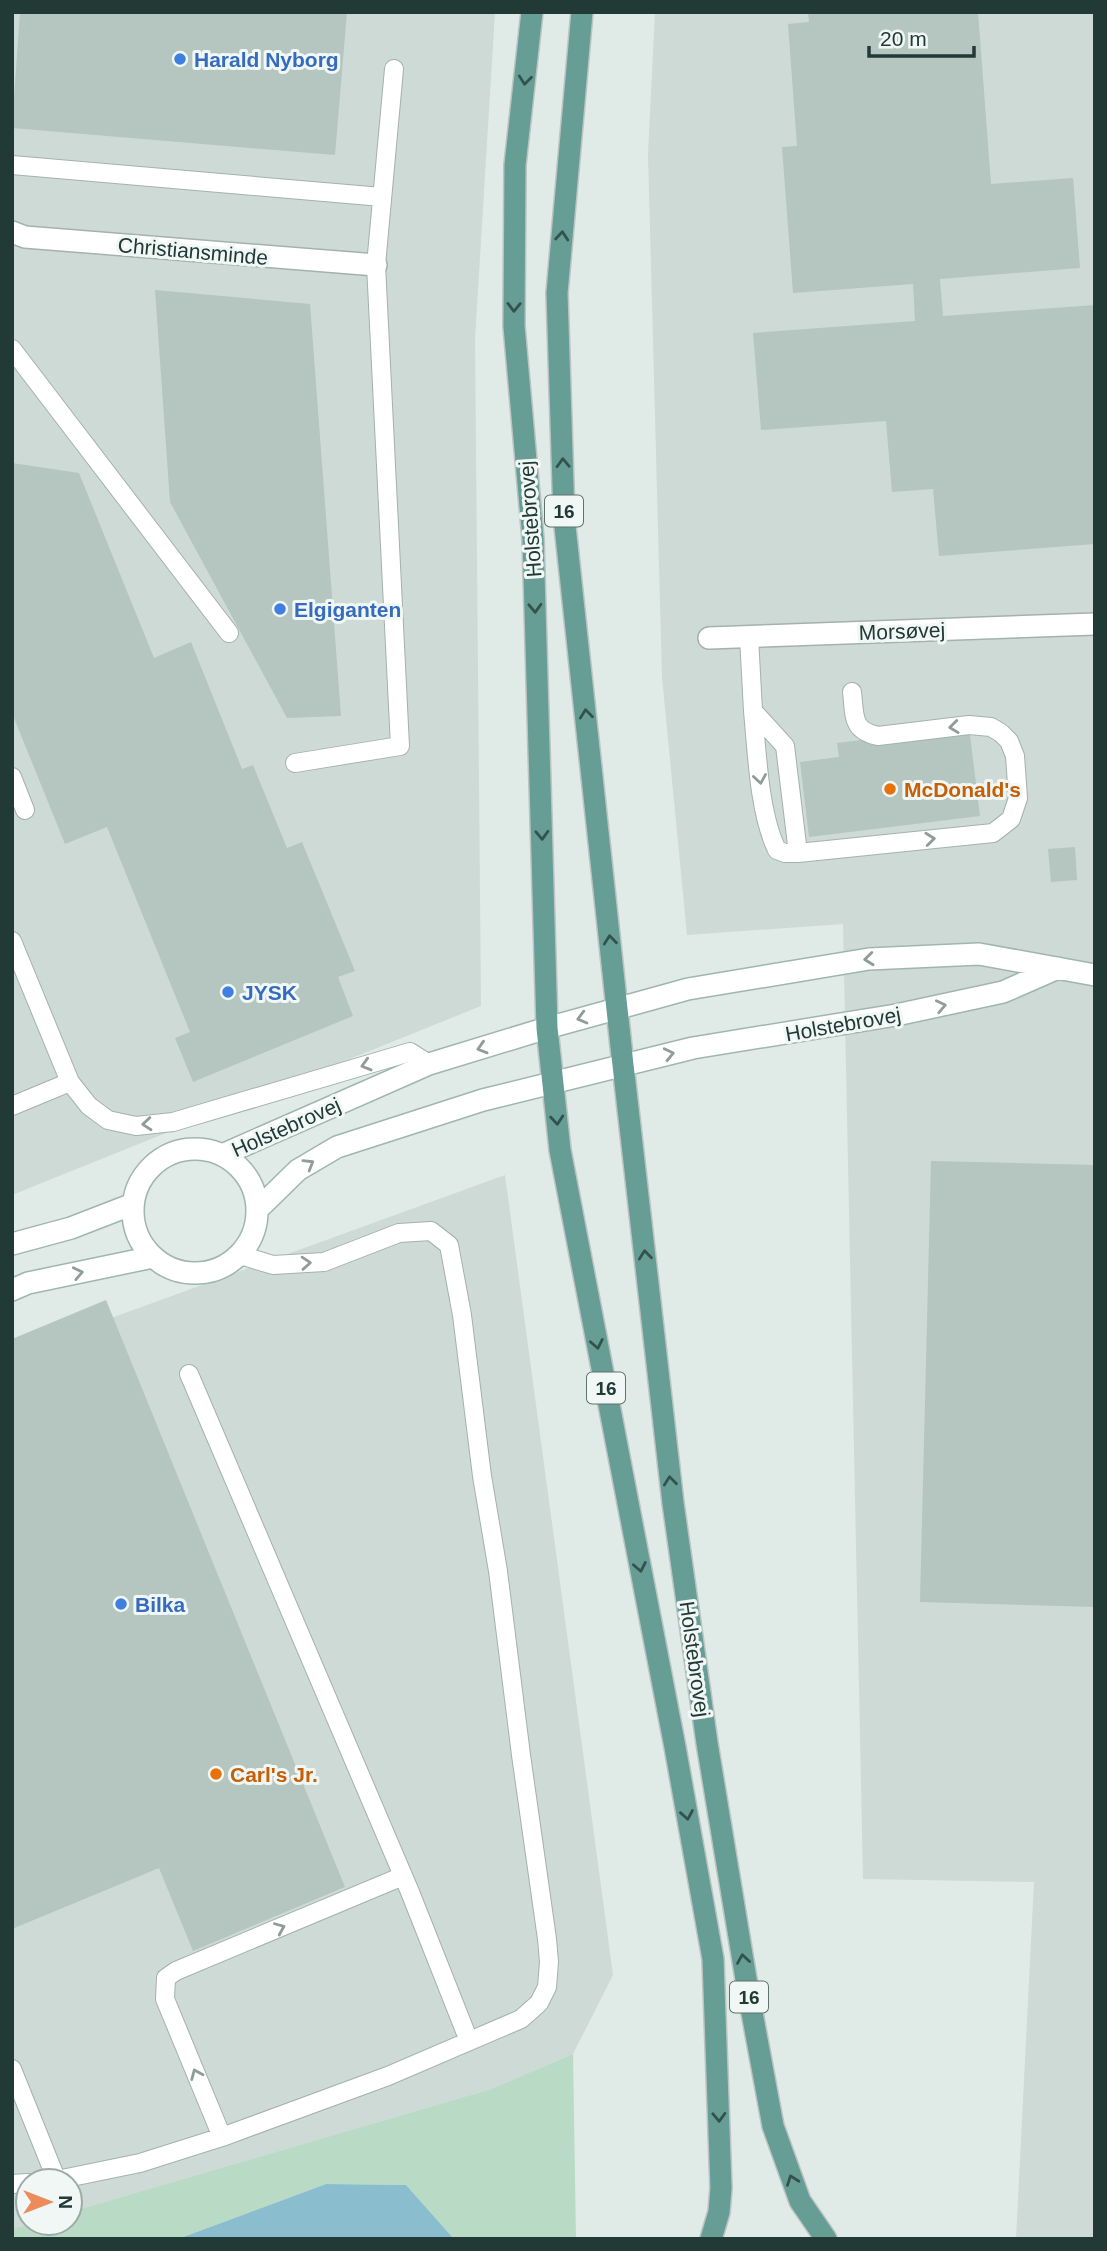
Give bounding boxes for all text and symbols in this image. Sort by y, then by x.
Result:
scale bar [869,14,974,58]
text: 20 m [880,27,927,50]
place label: Harald Nyborg [194,48,339,71]
marker: Harald Nyborg [172,51,188,67]
one-way arrow [517,74,532,86]
one-way arrow [554,230,569,241]
street label: Christiansminde [117,233,269,269]
one-way arrow [506,302,522,313]
one-way arrow [555,458,570,469]
street label: Holstebrovej [514,460,546,578]
road number: 16 [545,496,583,526]
place label: Elgiganten [294,598,401,621]
marker: Elgiganten [272,601,288,617]
one-way arrow [527,602,542,613]
street label: Morsøvej [858,618,946,644]
one-way arrow [578,708,593,720]
one-way arrow [948,719,959,734]
one-way arrow [753,773,768,785]
place label: McDonald's [904,778,1021,801]
marker: McDonald's [882,781,898,797]
one-way arrow [534,830,549,841]
one-way arrow [925,832,936,847]
one-way arrow [603,935,618,946]
one-way arrow [863,952,875,967]
place label: JYSK [242,981,297,1004]
marker: JYSK [220,984,236,1000]
one-way arrow [935,999,947,1014]
street label: Holstebrovej [784,1003,902,1045]
one-way arrow [577,1010,589,1024]
one-way arrow [476,1039,488,1054]
one-way arrow [663,1048,675,1062]
one-way arrow [361,1057,373,1072]
street label: Holstebrovej [228,1093,344,1161]
one-way arrow [549,1114,564,1126]
one-way arrow [141,1116,152,1131]
one-way arrow [301,1159,314,1172]
one-way arrow [638,1249,653,1260]
one-way arrow [301,1256,312,1271]
one-way arrow [72,1266,84,1281]
one-way arrow [589,1338,604,1350]
road number: 16 [587,1372,625,1404]
one-way arrow [663,1475,678,1487]
one-way arrow [632,1561,647,1573]
place label: Bilka [135,1593,186,1616]
marker: Bilka [113,1596,129,1612]
street label: Holstebrovej [675,1600,715,1718]
place label: Carl's Jr. [230,1763,318,1786]
marker: Carl's Jr. [208,1766,224,1782]
one-way arrow [679,1809,694,1821]
one-way arrow [273,1922,285,1936]
one-way arrow [736,1953,751,1965]
road number: 16 [730,1982,768,2012]
one-way arrow [190,2069,204,2081]
one-way arrow [711,2113,727,2123]
north arrow [14,2167,84,2237]
one-way arrow [787,2175,801,2187]
text: N [55,2195,76,2209]

